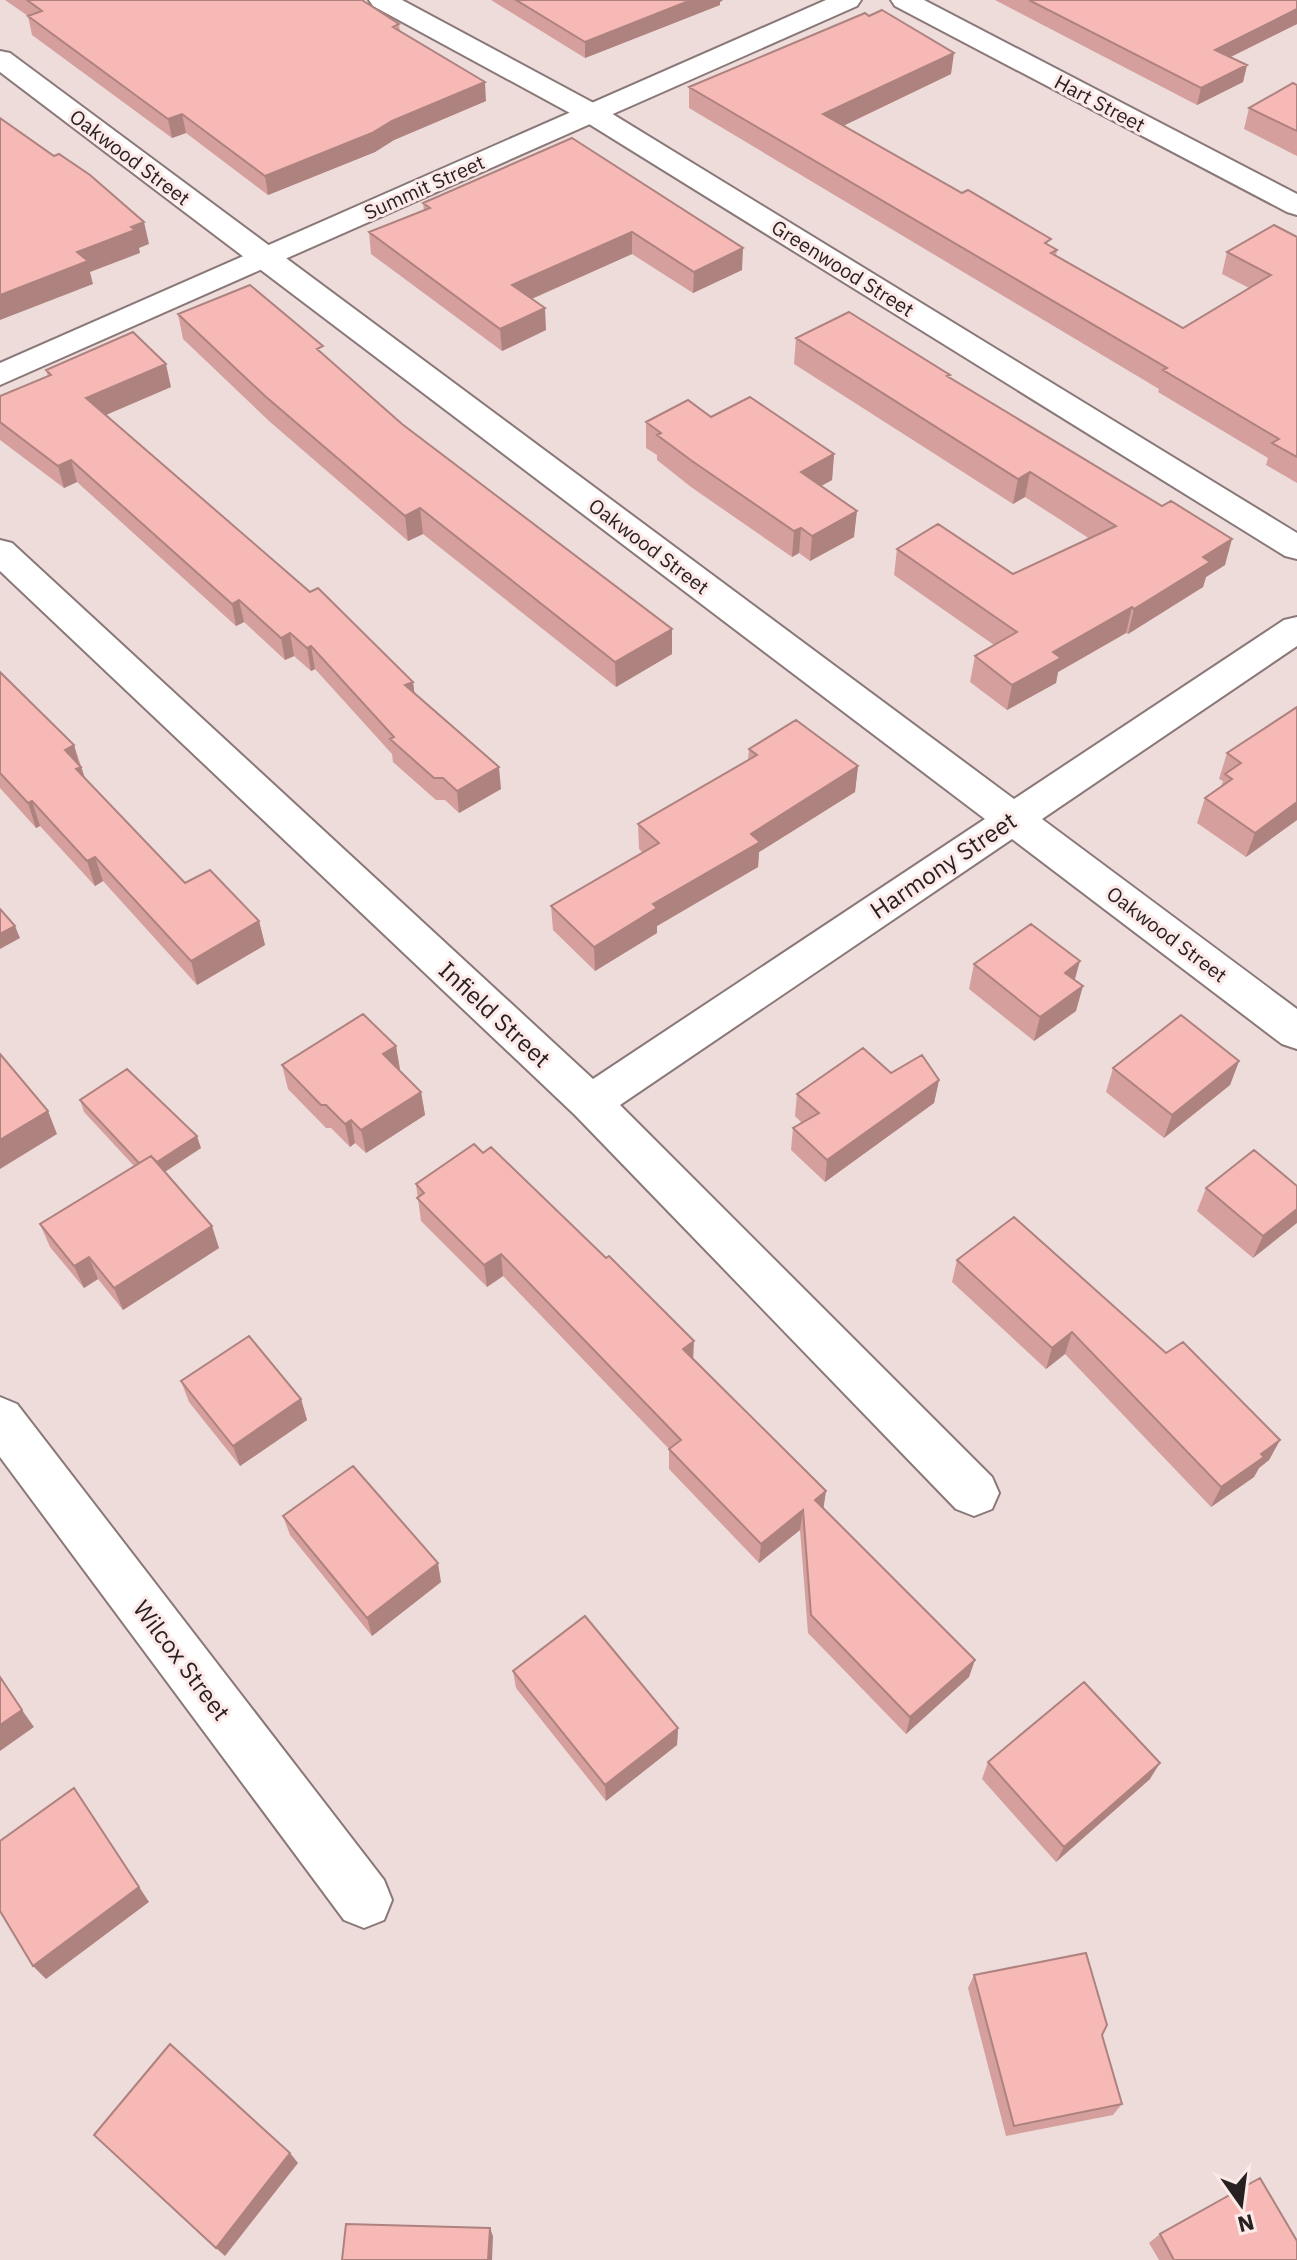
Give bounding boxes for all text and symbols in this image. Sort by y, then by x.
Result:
street label: Hart Street [1050,68,1150,138]
street label: Oakwood Street [64,103,196,211]
street label: Summit Street [359,148,489,226]
street label: Greenwood Street [767,213,919,323]
street label: Oakwood Street [583,492,715,600]
street label: Harmony Street [864,804,1022,926]
street label: Oakwood Street [1101,880,1233,988]
street label: Infield Street [432,954,558,1074]
street label: Wilcox Street [126,1593,238,1727]
north arrow [1201,2164,1281,2244]
text: N [1235,2208,1257,2240]

